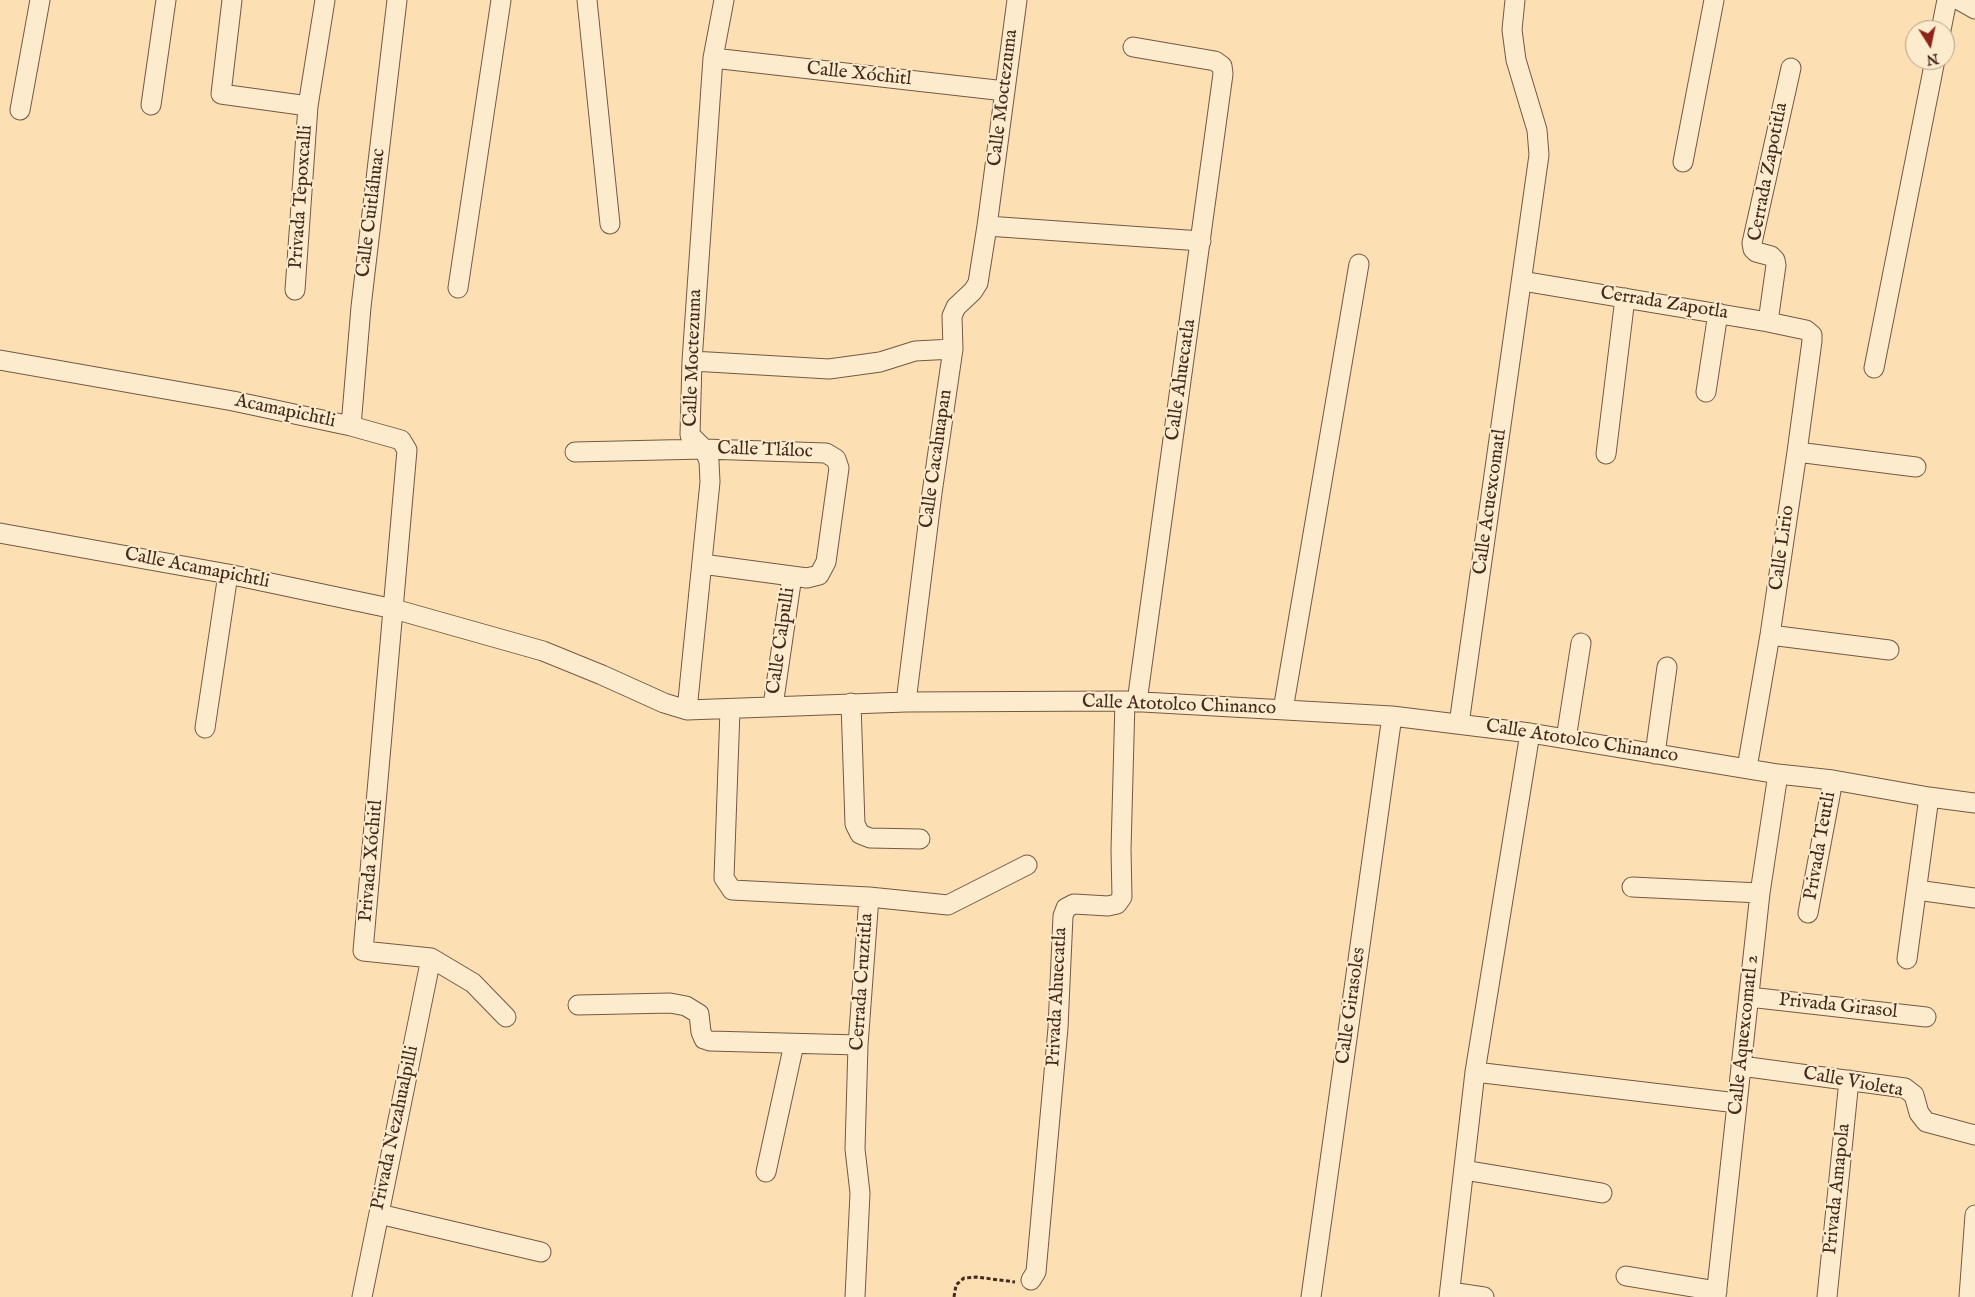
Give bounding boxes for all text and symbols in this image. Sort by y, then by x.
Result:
north arrow [1905,20,1955,70]
street label: Calle Moctezuma [984,28,1024,168]
text: N [1925,49,1940,69]
street label: Calle Xóchitl [805,58,913,92]
street label: Cerrada Zapotitla [1744,101,1794,243]
street label: Privada Tepoxcalli [286,124,318,270]
street label: Calle Cuitláhuac [353,147,391,279]
street label: Cerrada Zapotla [1599,283,1729,325]
street label: Calle Moctezuma [680,289,708,427]
street label: Calle Ahuecatla [1162,318,1202,442]
street label: Calle Cacahuapan [916,388,958,530]
street label: Acamapichtli [233,390,337,434]
street label: Calle Acuexcomatl [1470,428,1512,576]
street label: Calle Tláloc [717,438,813,464]
street label: Calle Lirio [1766,504,1800,592]
street label: Calle Acamapichtli [123,544,271,594]
street label: Calle Calpulli [763,586,801,696]
street label: Calle Atotolco Chinanco [1081,691,1277,721]
street label: Calle Atotolco Chinanco [1484,716,1680,768]
street label: Privada Teutli [1800,790,1842,902]
street label: Privada Xóchitl [355,799,389,923]
street label: Cerrada Cruztitla [847,913,879,1051]
street label: Privada Ahuecatla [1043,927,1073,1067]
street label: Calle Girasoles [1333,946,1371,1066]
street label: Calle Aquexcomatl 2 [1725,954,1765,1116]
street label: Privada Girasol [1777,989,1899,1025]
street label: Privada Nezahualpilli [367,1044,425,1212]
street label: Calle Violeta [1801,1063,1905,1103]
street label: Privada Amapola [1820,1122,1856,1256]

